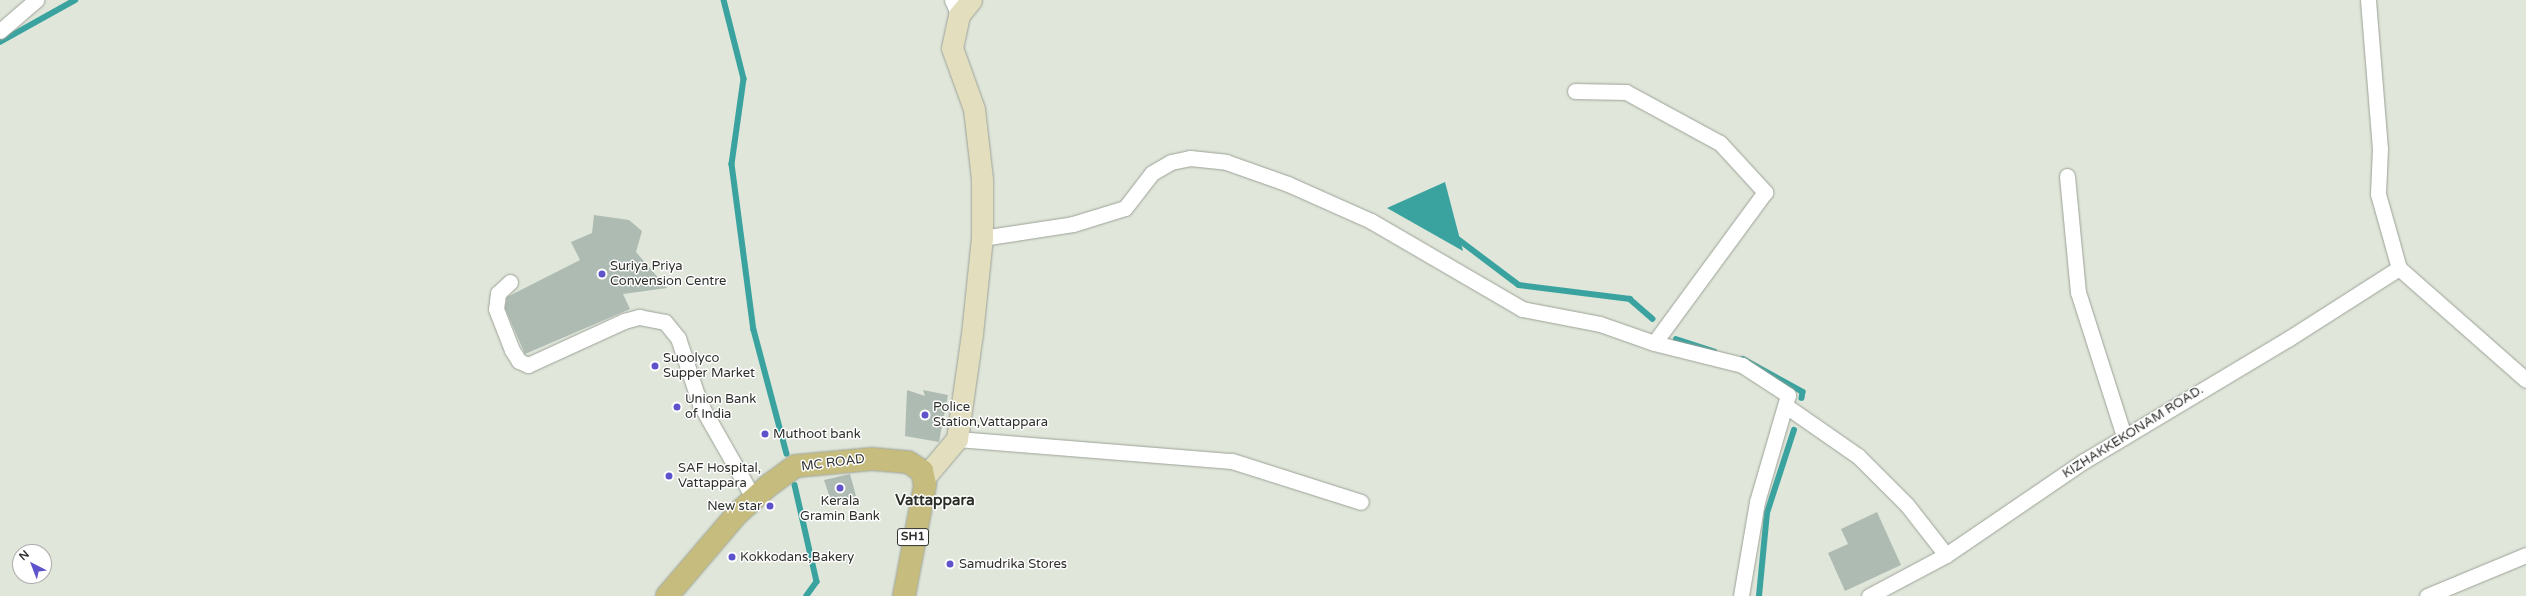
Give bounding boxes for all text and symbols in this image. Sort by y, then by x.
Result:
place label: Suriya Priya Convension Centre [610,259,726,290]
marker: Suriya Priya Convension Centre [597,269,607,279]
place label: Suoolyco Supper Market [663,351,755,382]
marker: Suoolyco Supper Market [650,361,660,371]
street label: KIZHAKKEKONAM ROAD. [2060,382,2206,482]
place label: Union Bank of India [685,392,756,423]
place label: Police Station,Vattappara [933,400,1048,431]
marker: Union Bank of India [672,402,682,412]
marker: Police Station,Vattappara [920,410,930,420]
place label: Muthoot bank [773,426,861,442]
marker: Muthoot bank [760,429,770,439]
street label: MC ROAD [800,451,866,475]
place label: SAF Hospital, Vattappara [678,461,761,492]
marker: SAF Hospital, Vattappara [663,470,675,482]
marker: Kerala Gramin Bank [835,483,845,493]
district label: Vattappara [895,492,975,510]
place label: Kerala Gramin Bank [800,494,880,525]
place label: New star [707,498,762,514]
marker: New star [765,501,775,511]
road number: SH1 [897,527,929,547]
north arrow [12,544,52,584]
text: N [17,548,32,563]
place label: Kokkodans,Bakery [740,549,854,565]
marker: Kokkodans,Bakery [727,552,737,562]
place label: Samudrika Stores [959,556,1067,572]
marker: Samudrika Stores [944,558,956,570]

